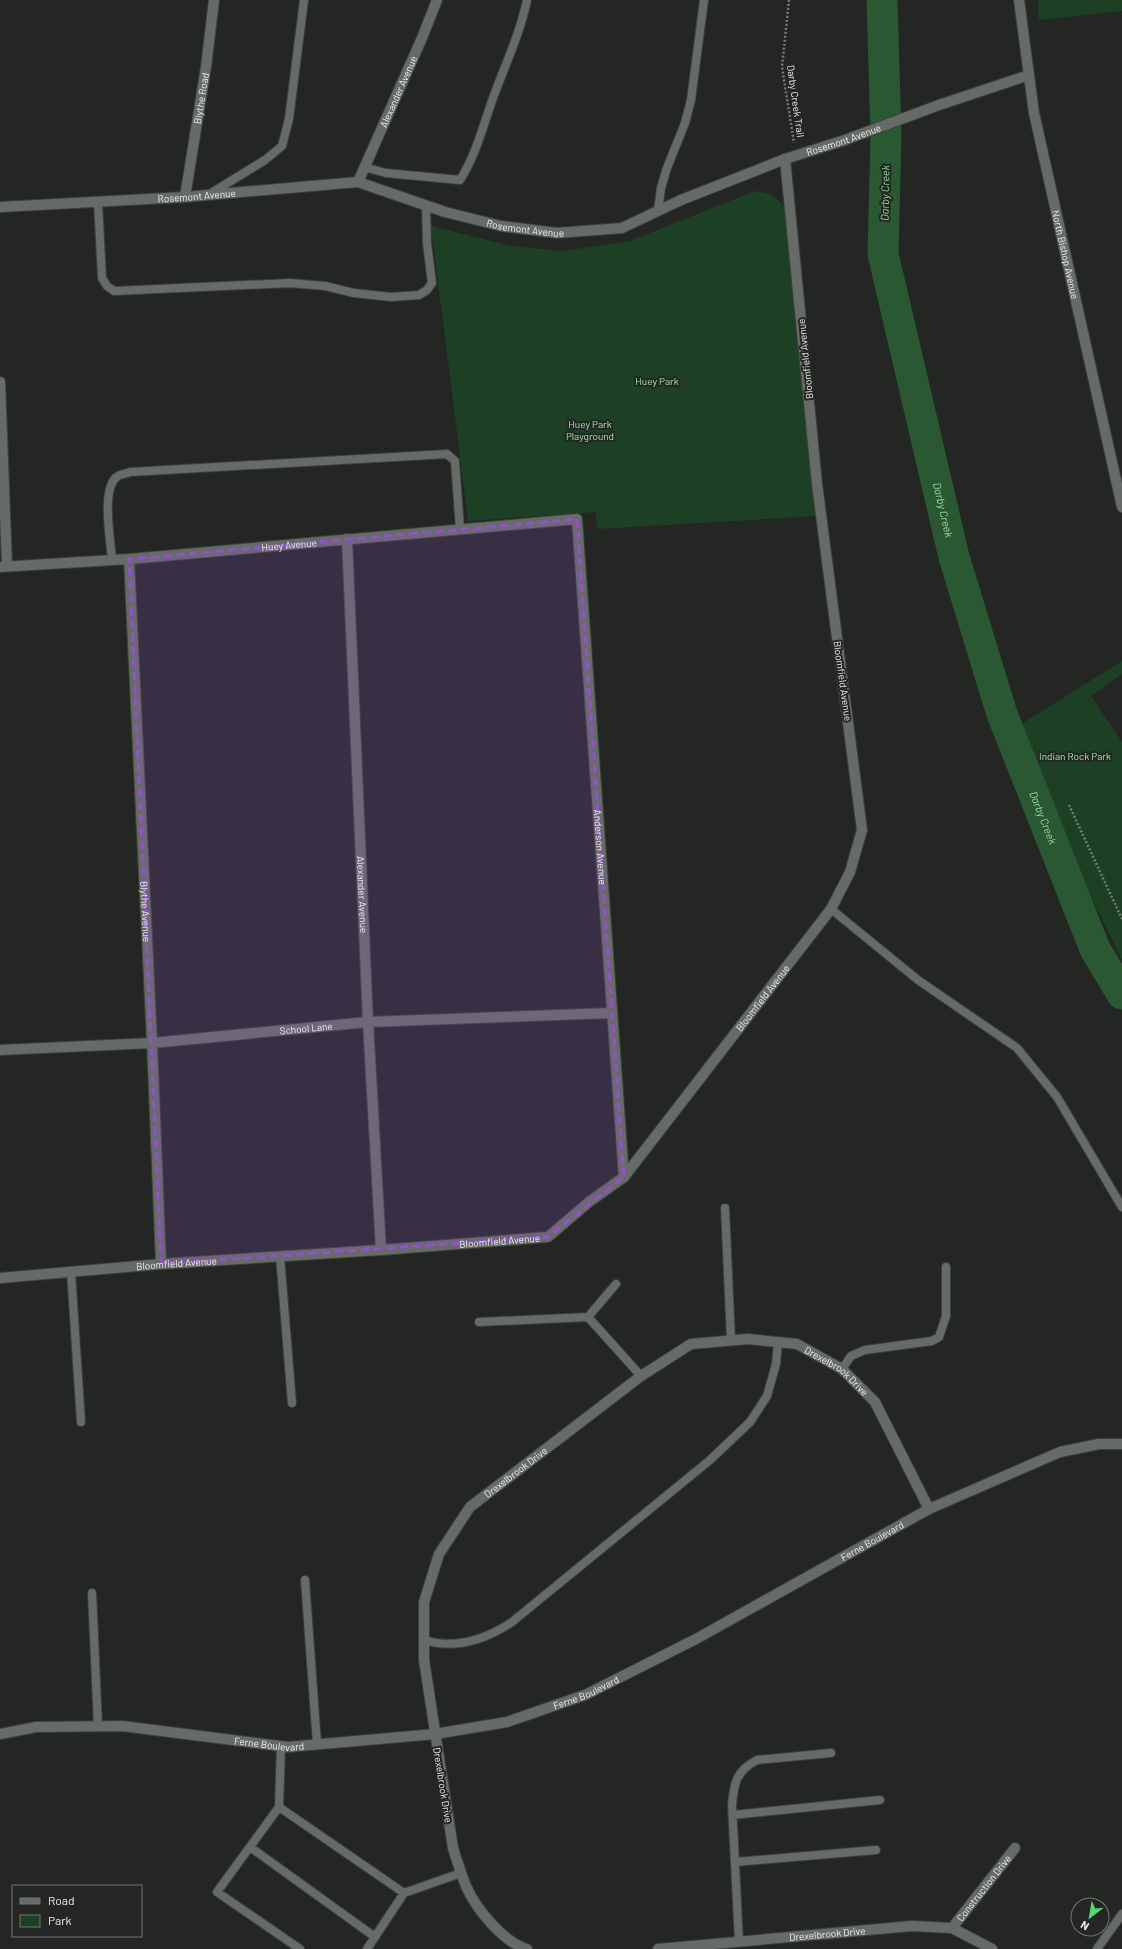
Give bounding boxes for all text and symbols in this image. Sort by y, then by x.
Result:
street label: Alexander Avenue [377,54,419,129]
street label: Darby Creek Trail [785,64,807,138]
street label: Blythe Road [191,72,211,125]
street label: Rosemont Avenue [805,121,883,158]
water label: Darby Creek [878,164,891,221]
street label: Rosemont Avenue [157,187,236,204]
street label: North Bishop Avenue [1050,209,1081,300]
street label: Rosemont Avenue [485,217,564,239]
street label: Bloomfield Avenue [795,318,815,400]
park label: Huey Park [635,375,679,387]
park label: Huey Park Playground [566,418,614,442]
water label: Darby Creek [931,481,956,539]
street label: Huey Avenue [261,536,317,553]
street label: Bloomfield Avenue [831,640,855,722]
park label: Indian Rock Park [1039,750,1111,762]
water label: Darby Creek [1027,789,1060,847]
street label: Anderson Avenue [592,809,609,885]
street label: Alexander Avenue [355,856,370,933]
street label: Blythe Avenue [138,881,153,943]
street label: Bloomfield Avenue [733,962,792,1033]
street label: School Lane [279,1019,333,1037]
street label: Bloomfield Avenue [459,1232,540,1250]
street label: Bloomfield Avenue [136,1254,217,1272]
street label: Drexelbrook Drive [803,1343,871,1398]
street label: Drexelbrook Drive [481,1444,549,1500]
street label: Ferne Boulevard [838,1518,906,1563]
street label: Ferne Boulevard [552,1673,621,1712]
street label: Ferne Boulevard [233,1734,305,1753]
street label: Drexelbrook Drive [431,1746,455,1824]
street label: Construction Drive [954,1852,1013,1923]
legend [12,1885,142,1937]
text: Road [48,1893,75,1907]
north arrow [1070,1897,1110,1937]
text: Park [48,1913,72,1927]
text: N [1078,1919,1091,1933]
street label: Drexelbrook Drive [789,1924,866,1943]

